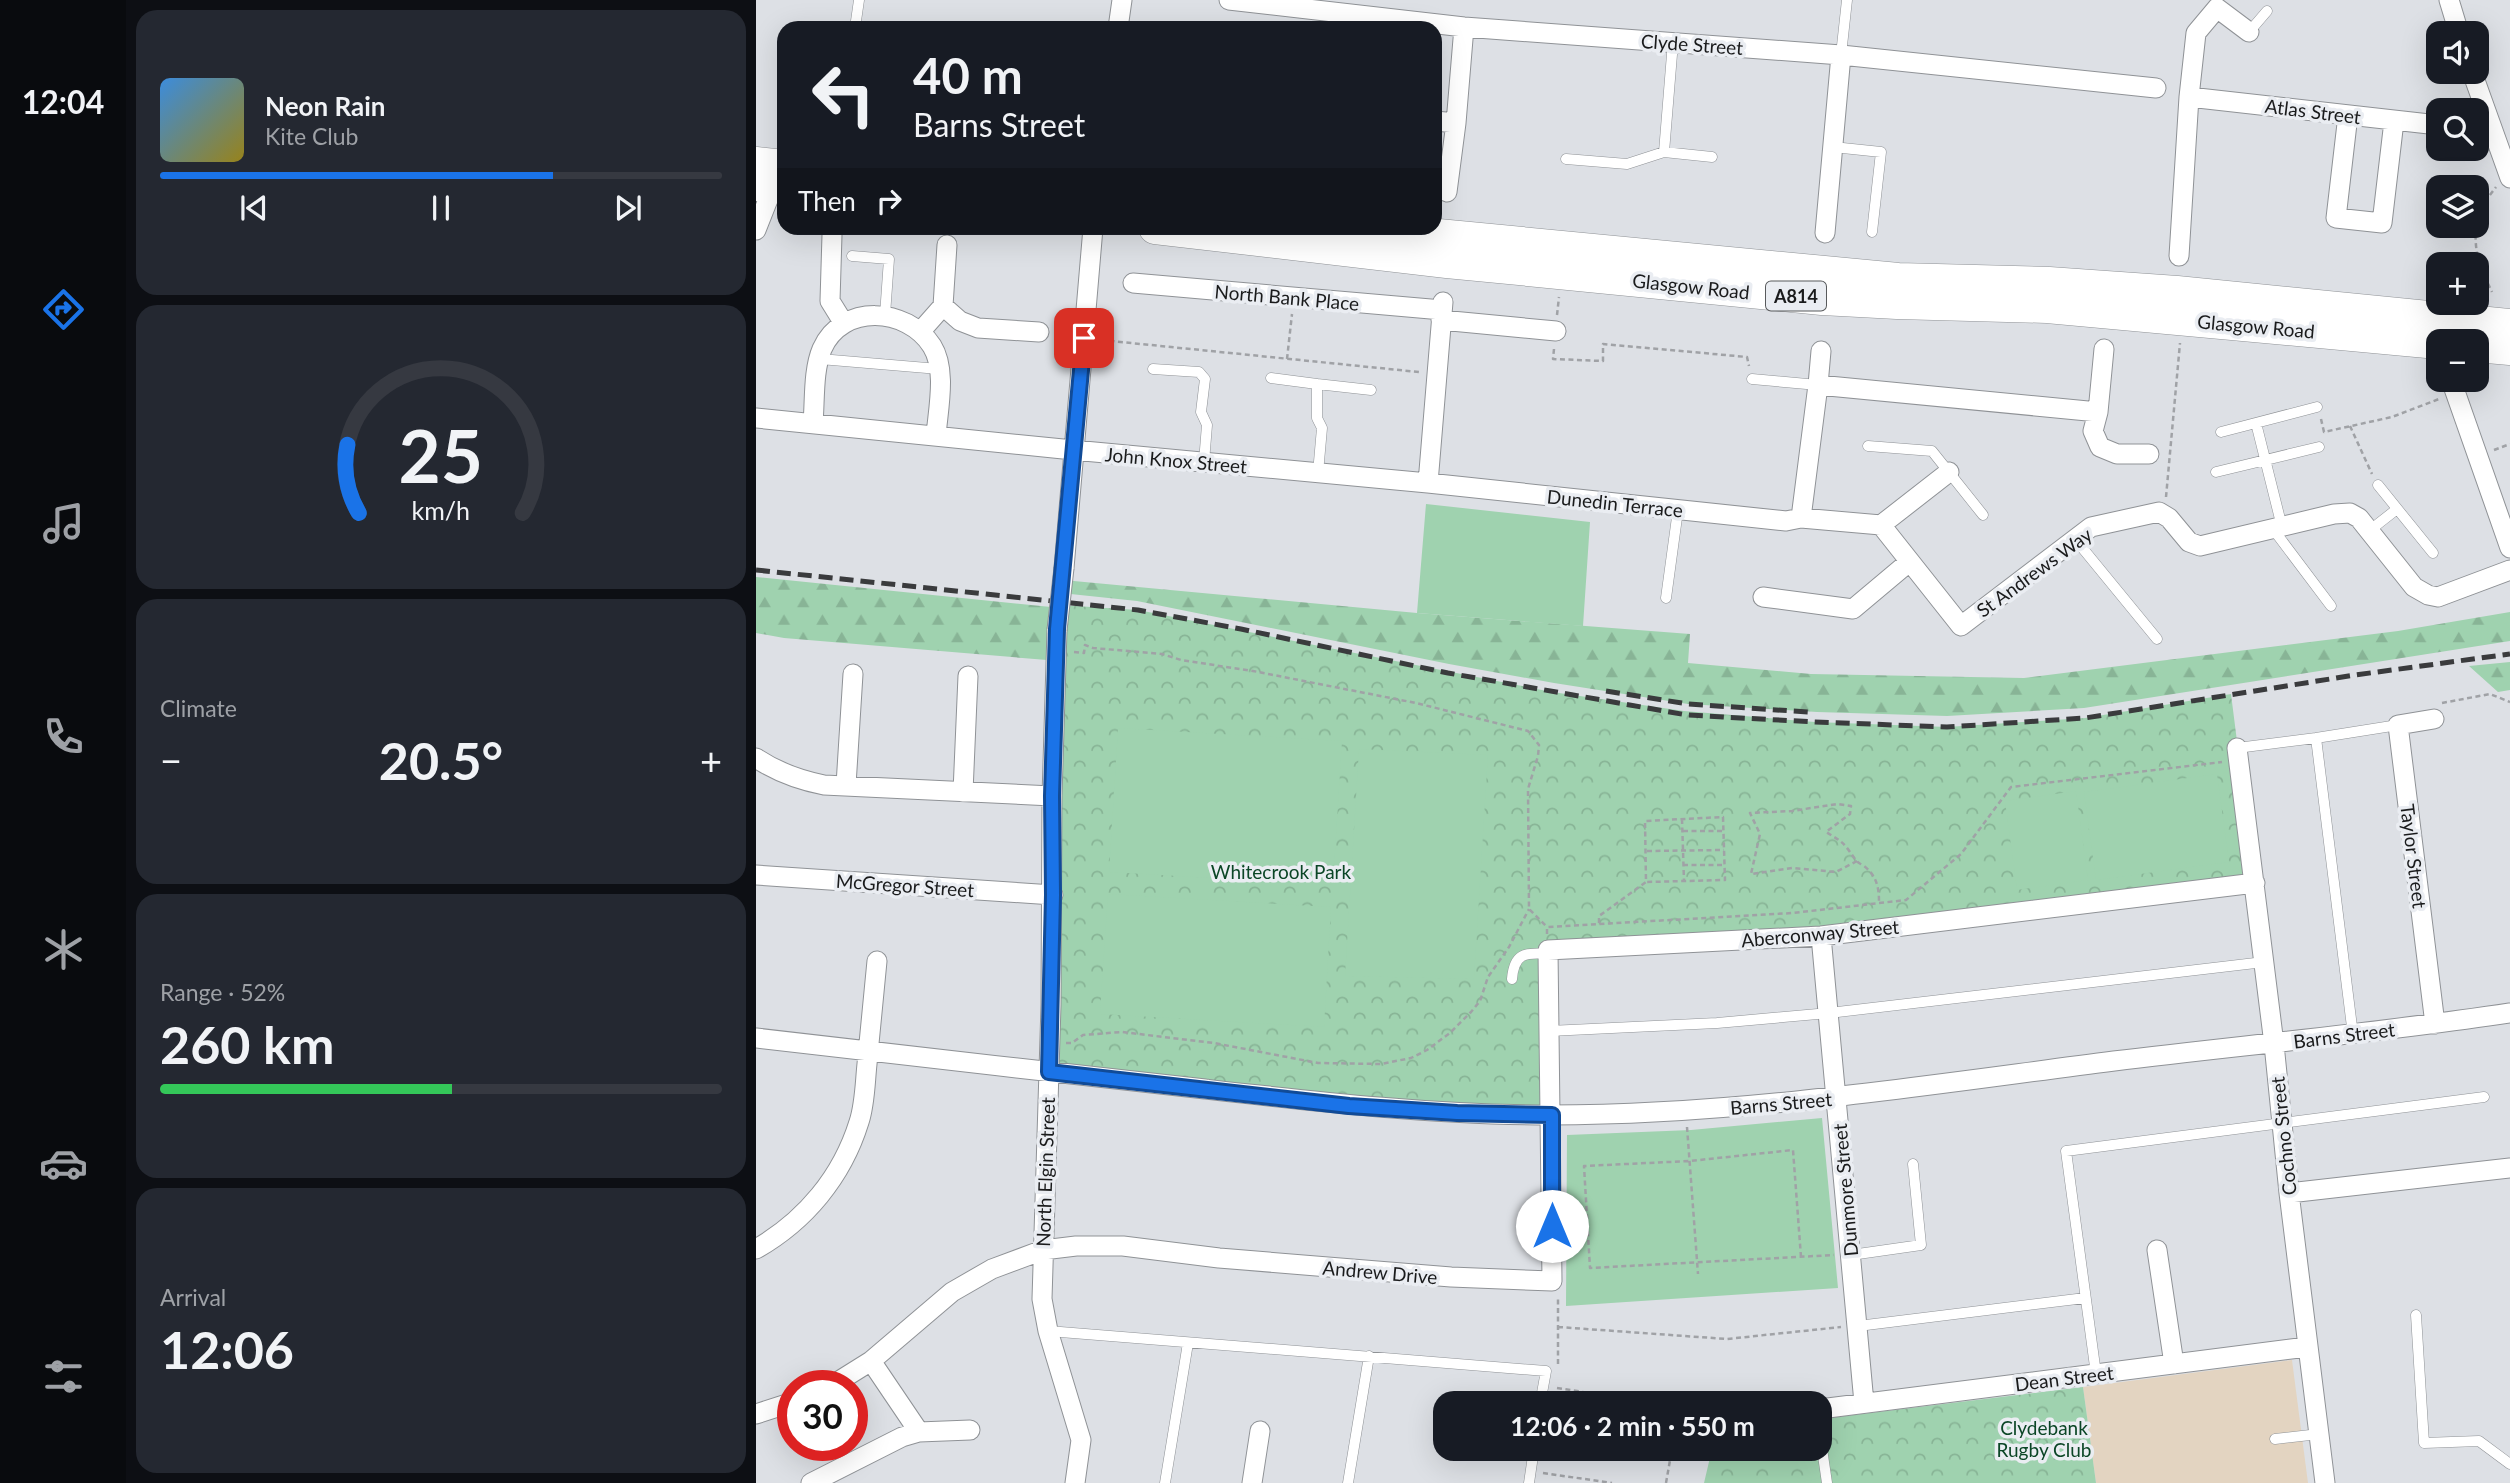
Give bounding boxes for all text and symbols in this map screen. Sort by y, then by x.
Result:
map controls [2426,21,2489,392]
button: sound [2426,21,2489,84]
street label: Clyde Street [1640,29,1744,59]
text: 40 m [913,46,1023,104]
icon: left [798,49,889,140]
text: 12:04 [22,82,104,121]
text: Neon Rain [265,90,385,122]
street label: Atlas Street [2264,94,2362,128]
button: search [2426,98,2489,161]
text: Barns Street [913,105,1085,144]
text: Kite Club [265,122,358,150]
button: layers [2426,175,2489,238]
icon: right [870,182,908,220]
text: Then [798,185,856,217]
icon: previous [235,189,273,227]
icon: pause [422,189,460,227]
icon: next [609,189,647,227]
button: + [2426,252,2489,315]
street label: Glasgow Road [1631,268,1751,304]
street label: North Bank Place [1214,279,1360,315]
road number: A814 [1766,282,1826,310]
icon: directions [39,285,88,334]
pin [1054,308,1114,368]
street label: Glasgow Road [2196,309,2316,343]
icon: arrive [1065,319,1103,357]
button: − [2426,329,2489,392]
text: 25 [399,411,483,499]
street label: John Knox Street [1104,442,1248,478]
street label: Dunedin Terrace [1546,484,1684,522]
text: km/h [412,495,470,525]
icon: music [39,499,88,548]
street label: St Andrews Way [1972,522,2096,621]
text: Climate [160,694,237,722]
icon: phone [39,712,88,761]
text: 20.5° [379,729,503,791]
text: − [160,737,182,783]
text: + [700,737,722,783]
street label: Taylor Street [2396,803,2432,910]
park label: Whitecrook Park [1211,860,1351,883]
street label: McGregor Street [835,869,975,901]
street label: Aberconway Street [1740,915,1900,951]
icon: climate [39,925,88,974]
text: Range · 52% [160,978,285,1006]
text: 260 km [160,1013,334,1075]
street label: Barns Street [2292,1017,2396,1053]
street label: Cochno Street [2265,1075,2301,1196]
street label: Barns Street [1729,1087,1833,1119]
street label: North Elgin Street [1031,1097,1059,1247]
street label: Dunmore Street [1828,1122,1862,1257]
icon: car [39,1139,88,1188]
position arrow [1515,1189,1589,1263]
street label: Andrew Drive [1322,1256,1438,1288]
text: Arrival [160,1283,226,1311]
text: 12:06 [160,1318,294,1380]
icon: filters [39,1352,88,1401]
street label: Dean Street [2013,1361,2115,1395]
speed limit sign: 30 [777,1370,868,1461]
text: 12:06 · 2 min · 550 m [1510,1410,1755,1442]
park label: Clydebank Rugby Club [1997,1416,2091,1461]

